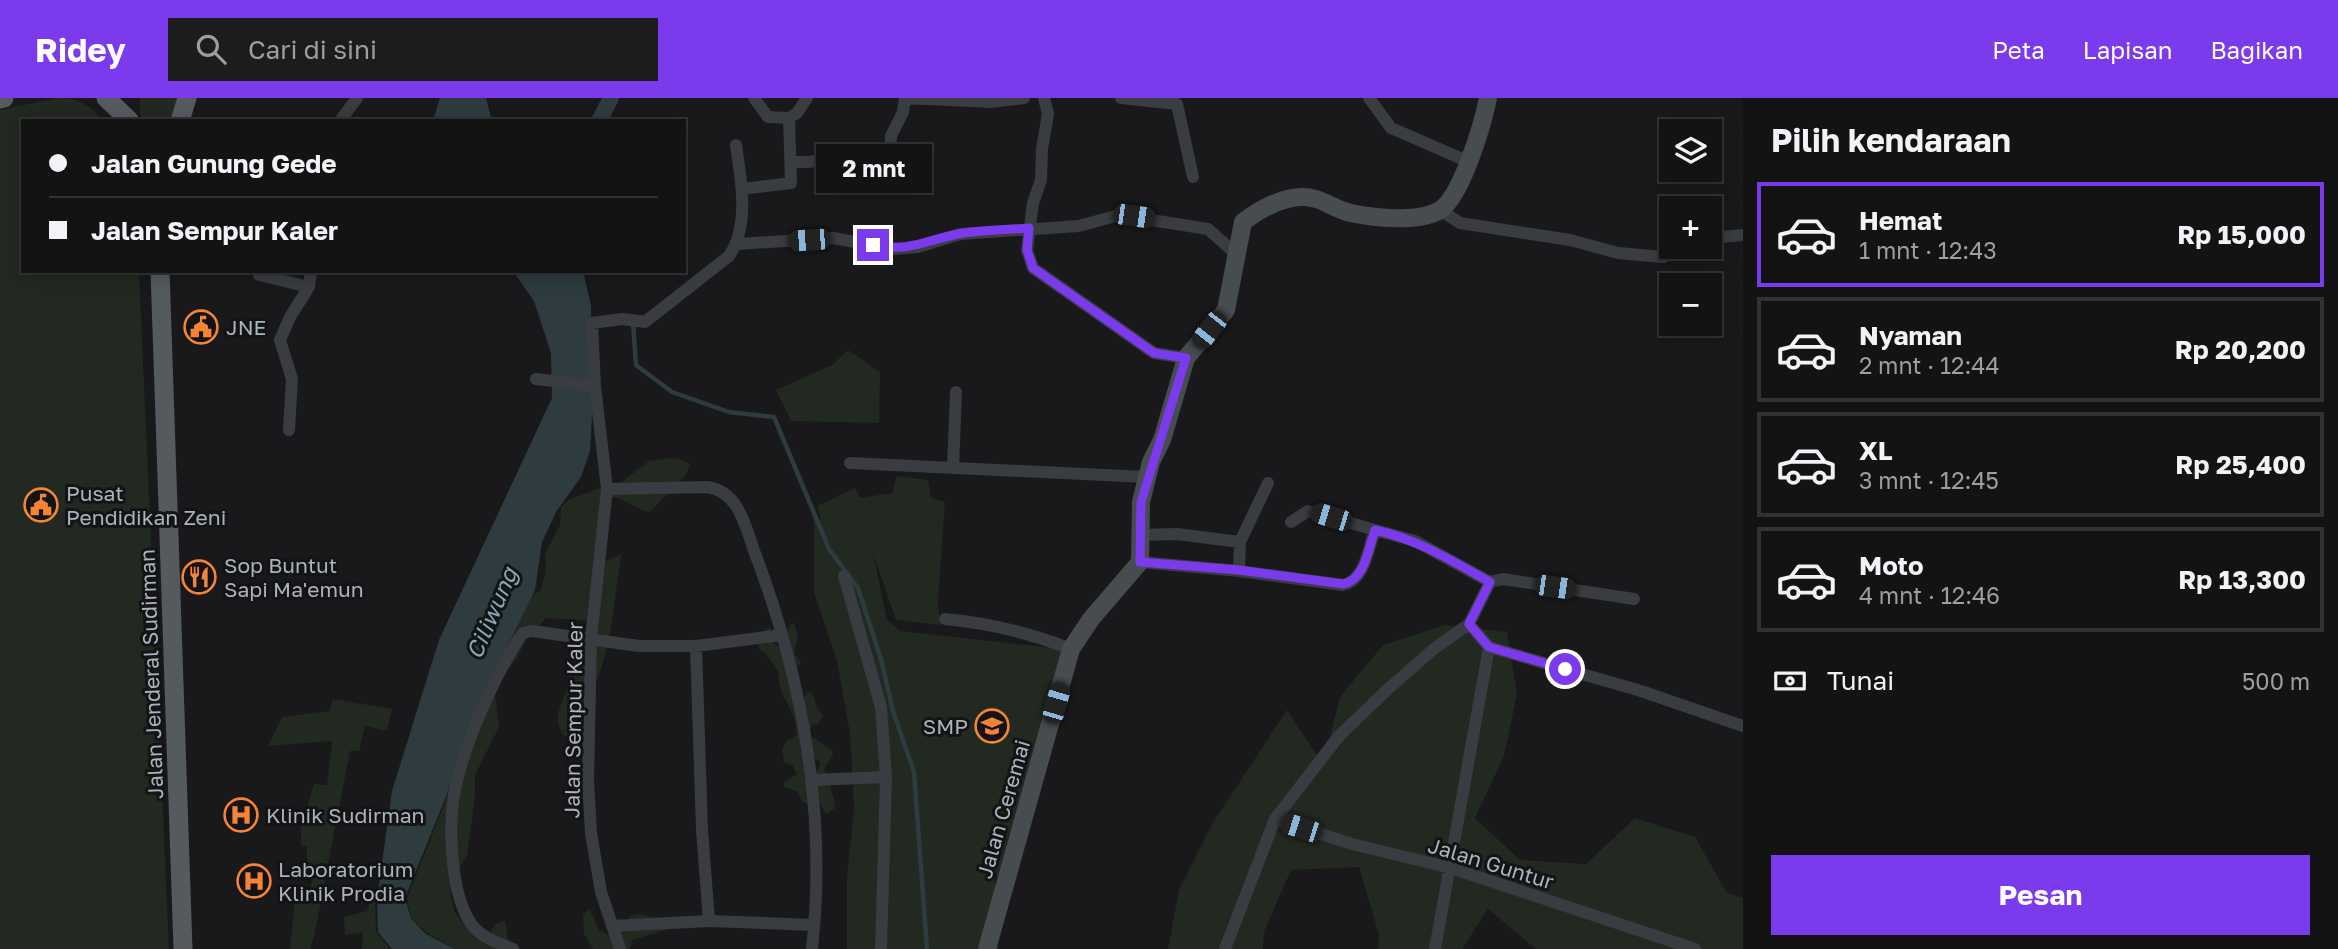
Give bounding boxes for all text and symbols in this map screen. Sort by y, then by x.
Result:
search box [168,18,658,81]
text: Ridey [35,30,126,69]
icon: search [192,30,230,68]
text: Cari di sini [248,34,377,65]
text: Peta [1992,35,2045,64]
text: Lapisan [2083,35,2173,64]
text: Bagikan [2211,35,2303,64]
map controls [1659,119,1722,336]
button: layers [1659,119,1722,182]
text: Pilih kendaraan [1771,121,2011,159]
callout: 2 mnt [815,144,931,192]
text: Jalan Gunung Gede [91,148,337,179]
text: 2 mnt [842,154,906,182]
button: + [1659,196,1722,259]
car [1112,203,1157,229]
icon: car [1775,203,1838,266]
text: Hemat [1859,205,1942,236]
text: Jalan Sempur Kaler [91,215,338,246]
text: Rp 15,000 [2177,219,2306,250]
car [788,228,831,252]
route end [857,229,889,261]
text: 1 mnt · 12:43 [1859,236,1997,264]
button: − [1659,273,1722,336]
car [1188,307,1231,353]
public building icon: JNE [182,308,220,346]
place label: JNE [226,314,266,340]
icon: car [1775,318,1838,381]
text: Nyaman [1859,320,1962,351]
text: Rp 20,200 [2175,334,2306,365]
text: 2 mnt · 12:44 [1859,351,1999,379]
icon: car [1775,433,1838,496]
text: XL [1859,435,1893,466]
text: Rp 25,400 [2175,449,2306,480]
text: 3 mnt · 12:45 [1859,466,1999,494]
place label: Pusat Pendidikan Zeni [66,480,226,530]
public building icon: Pusat Pendidikan Zeni [22,486,60,524]
car [1308,501,1355,533]
icon: car [1775,548,1838,611]
street label: Jalan Jenderal Sudirman [134,549,168,799]
text: Moto [1859,550,1924,581]
place label: Sop Buntut Sapi Ma'emun [224,552,364,602]
restaurant icon: Sop Buntut Sapi Ma'emun [180,558,218,596]
water label: Ciliwung [459,562,523,663]
text: Rp 13,300 [2178,564,2306,595]
car [1533,574,1578,600]
text: 4 mnt · 12:46 [1859,581,2000,609]
street label: Jalan Sempur Kaler [558,622,588,818]
route start [1549,653,1581,685]
icon: cash [1771,662,1809,700]
text: Tunai [1827,665,1894,696]
text: 500 m [2242,667,2310,695]
car [1041,680,1072,726]
school or university icon: SMP [973,707,1011,745]
place label: SMP [923,713,968,739]
street label: Jalan Ceremai [971,737,1035,881]
hospital icon: Klinik Sudirman [222,796,260,834]
place label: Klinik Sudirman [266,802,425,828]
car [1278,812,1325,844]
street label: Jalan Guntur [1425,832,1557,894]
button: Pesan [1771,855,2310,935]
place label: Laboratorium Klinik Prodia [278,856,413,906]
hospital icon: Laboratorium Klinik Prodia [235,862,273,900]

